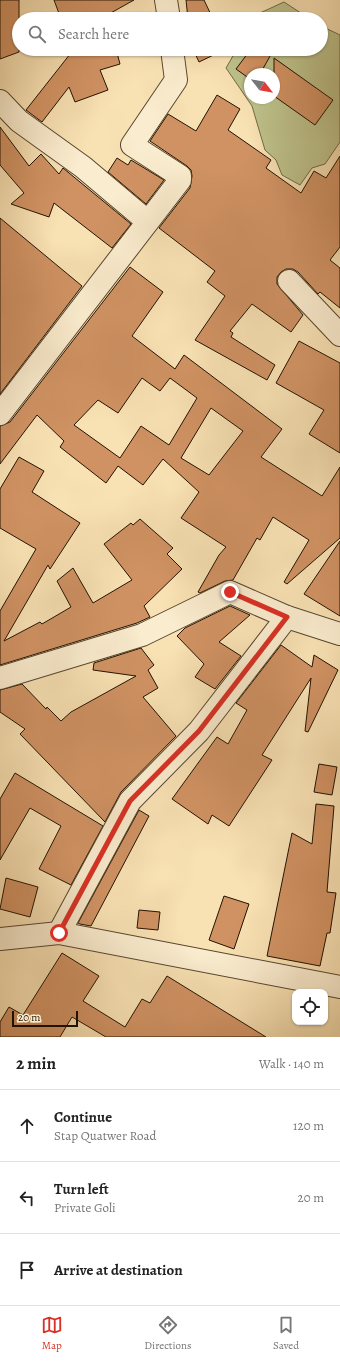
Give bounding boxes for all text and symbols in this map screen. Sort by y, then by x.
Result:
search box [12,12,328,56]
icon: search [26,23,48,45]
text: Search here [58,24,129,44]
north arrow [244,68,280,104]
route end [221,583,239,601]
route start [50,924,68,942]
map controls [292,989,328,1025]
button: locate [292,989,328,1025]
scale bar [12,1009,78,1028]
text: 20 m [18,1010,40,1025]
text: 2 min [16,1052,56,1075]
text: Walk · 140 m [259,1055,324,1072]
text: Continue [54,1107,112,1127]
icon: ahead [16,1115,38,1137]
text: 120 m [293,1117,324,1134]
text: Stap Quatwer Road [54,1127,157,1144]
text: Turn left [54,1179,109,1199]
icon: left [16,1187,38,1209]
text: 20 m [298,1189,324,1206]
text: Private Goli [54,1199,116,1216]
icon: arrive [16,1259,38,1281]
text: Arrive at destination [54,1260,183,1280]
tab: Map [41,1314,63,1353]
tab: Directions [144,1314,192,1353]
tab: Saved [273,1314,299,1353]

